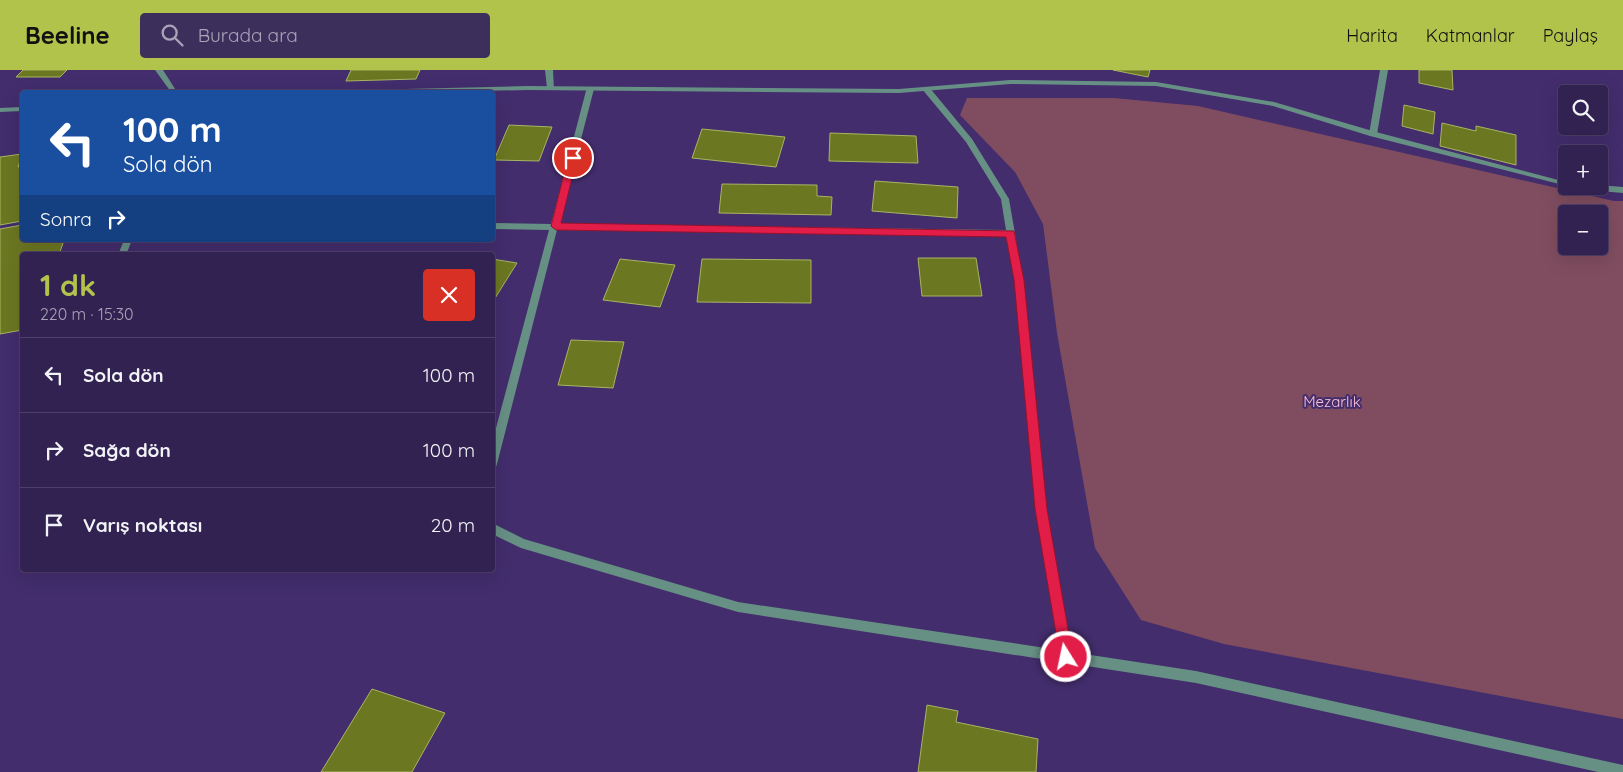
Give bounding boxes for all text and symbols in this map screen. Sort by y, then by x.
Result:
search box [140,13,490,58]
text: Beeline [25,20,110,50]
icon: search [158,21,186,49]
text: Burada ara [198,23,298,47]
text: Harita [1346,24,1398,47]
text: Katmanlar [1426,24,1515,47]
text: Paylaş [1543,24,1598,47]
map controls [1558,85,1608,255]
button: search [1558,85,1608,135]
text: 100 m [123,107,222,151]
icon: left [40,110,105,175]
pin [552,137,594,179]
icon: arrive [559,144,587,172]
button: + [1558,145,1608,195]
text: Sola dön [123,150,212,178]
icon: right [102,205,130,233]
button: − [1558,205,1608,255]
text: Sonra [40,207,92,231]
text: 1 dk [40,266,96,304]
button: close [423,269,475,321]
text: 220 m · 15:30 [40,304,134,324]
icon: left [40,361,68,389]
text: Sola dön [83,363,164,387]
text: 100 m [423,363,475,387]
park label: Mezarlık [1303,392,1361,411]
icon: right [40,436,68,464]
text: Sağa dön [83,438,171,462]
text: 100 m [423,438,475,462]
icon: arrive [40,511,68,539]
text: Varış noktası [83,513,202,537]
text: 20 m [431,513,475,537]
position arrow [1039,630,1091,682]

